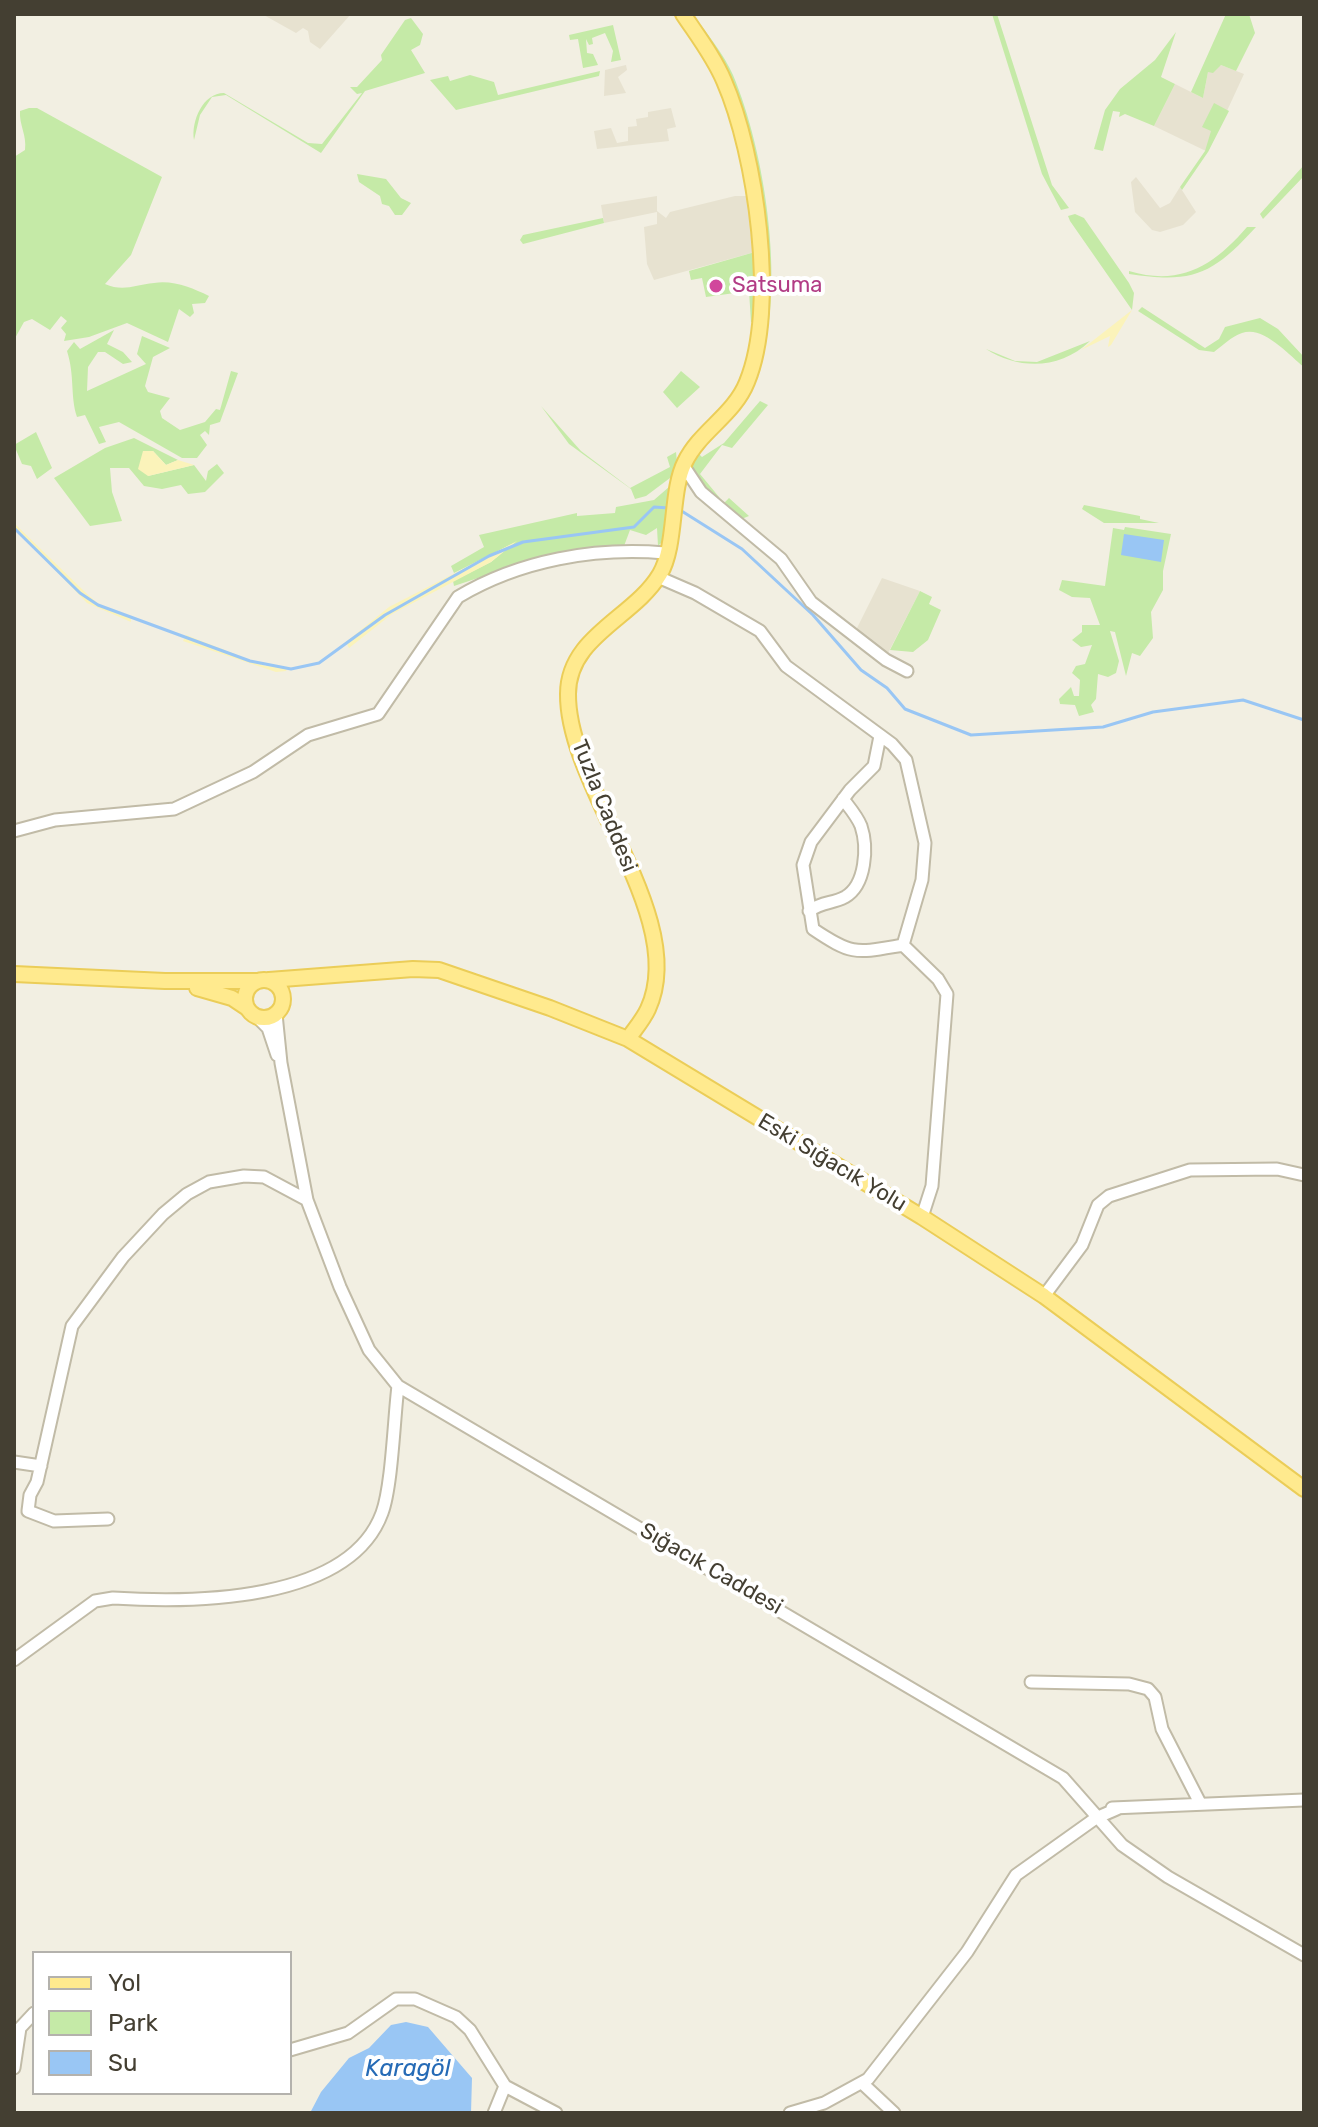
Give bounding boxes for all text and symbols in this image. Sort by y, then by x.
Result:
place label: Satsuma [732,273,822,299]
marker: Satsuma [707,277,725,295]
street label: Tuzla Caddesi [566,736,642,876]
street label: Eski Sığacık Yolu [753,1108,911,1218]
street label: Sığacık Caddesi [635,1517,787,1621]
legend [32,1951,292,2095]
text: Yol [108,1969,141,1997]
text: Park [108,2009,158,2037]
text: Su [108,2049,137,2077]
water label: Karagöl [365,2055,451,2083]

